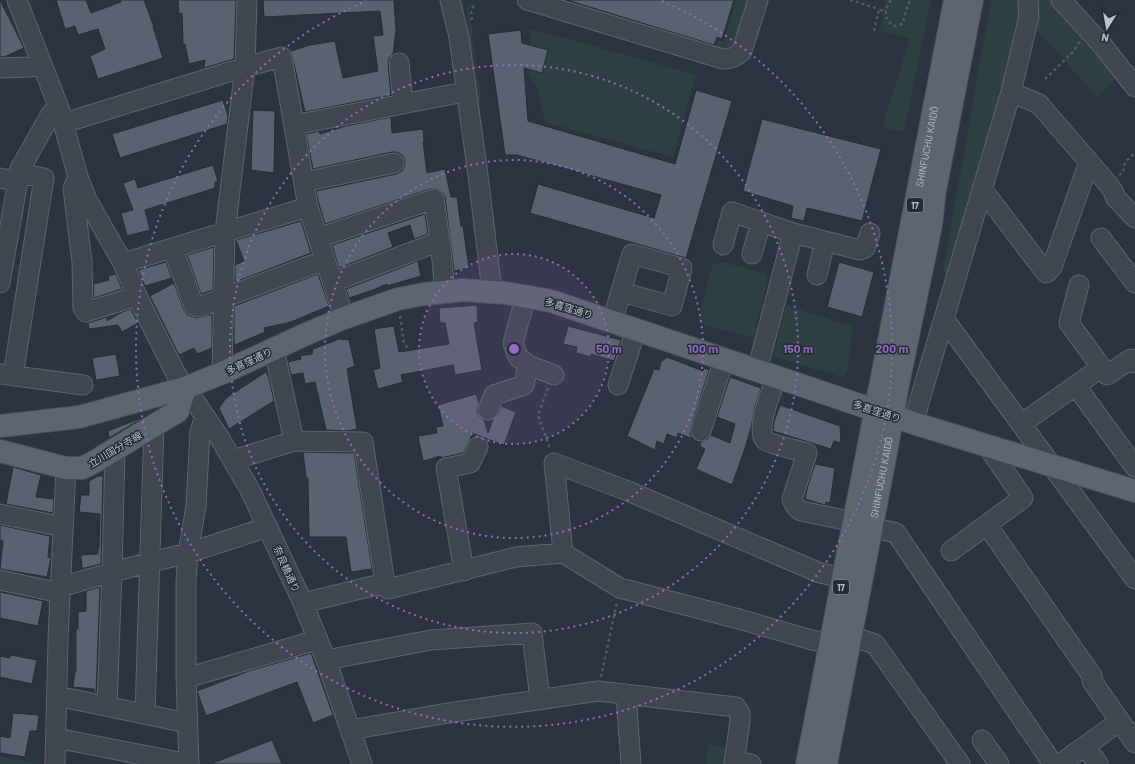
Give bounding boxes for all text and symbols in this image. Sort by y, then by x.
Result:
north arrow [1087,8,1127,48]
text: N [1100,31,1110,45]
street label: SHINFUCHU KAIDŌ [913,105,940,188]
road number: 17 [907,198,923,212]
street label: 多喜窪通り [543,295,595,321]
text: 50 m [596,341,622,355]
text: 100 m [688,341,718,355]
text: 150 m [783,341,813,355]
text: 200 m [876,341,908,355]
centre of rings [507,342,521,356]
street label: 多喜窪通り [224,345,274,377]
street label: 多喜窪通り [851,398,903,424]
street label: 立川国分寺線 [86,428,144,470]
street label: SHINFUCHU KAIDŌ [868,436,895,519]
street label: 奈良橋通り [271,544,303,594]
road number: 17 [833,580,849,594]

